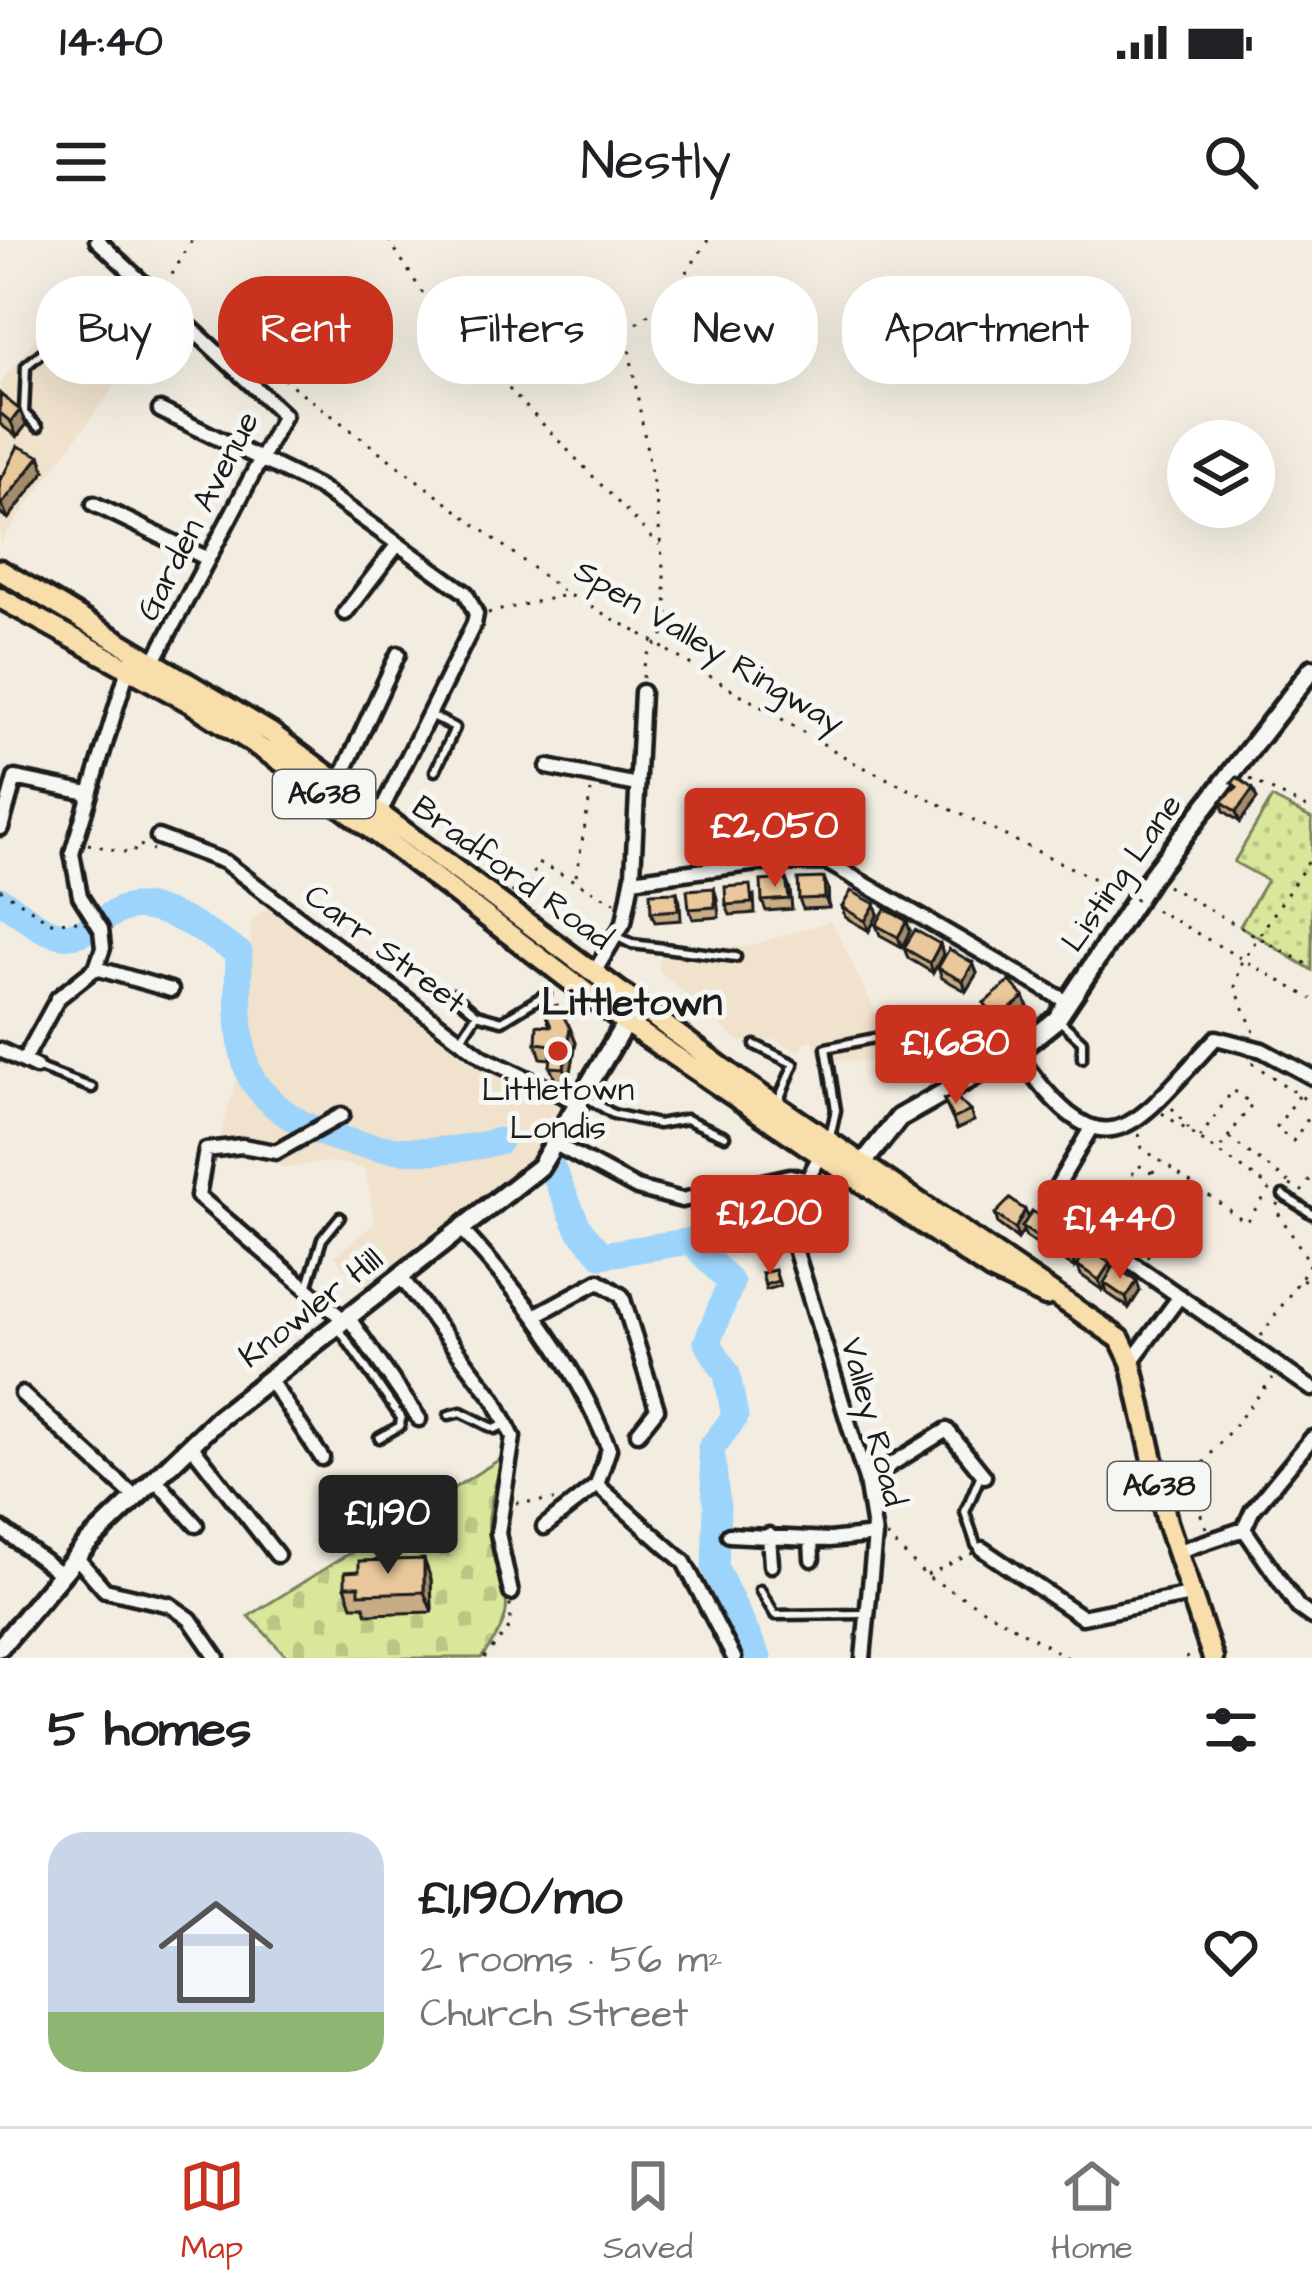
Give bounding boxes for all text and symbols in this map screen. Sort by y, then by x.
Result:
text: 14:40 [60,11,163,73]
text: Nestly [581,125,731,200]
icon: menu [48,129,114,195]
icon: search [1198,129,1264,195]
chip: Buy [36,276,194,384]
chip: Rent [218,276,393,384]
chip: Filters [417,276,627,384]
chip: New [651,276,818,384]
chip: Apartment [842,276,1131,384]
street label: Garden Avenue [125,403,271,629]
map controls [1167,420,1275,528]
button: layers [1167,420,1275,528]
street label: Spen Valley Ringway [564,548,853,748]
road number: A638 [273,770,375,818]
street label: Bradford Road [402,785,622,962]
street label: Listing Lane [1051,785,1195,962]
pin: £2,050 [677,788,873,890]
text: £2,050 [711,800,839,854]
street label: Carr Street [295,873,475,1025]
district label: Littletown [542,977,723,1031]
pin: £1,680 [858,1005,1054,1107]
text: £1,680 [902,1017,1010,1071]
marker: Littletown Londis [545,1038,571,1064]
place label: Littletown Londis [482,1067,634,1151]
pin: £1,200 [672,1175,868,1277]
pin: £1,440 [1022,1180,1218,1282]
text: £1,200 [718,1187,822,1241]
text: £1,440 [1065,1192,1175,1246]
street label: Knowler Hill [229,1237,393,1379]
street label: Valley Road [827,1333,918,1512]
road number: A638 [1108,1462,1210,1510]
pin: £1,190 [290,1475,486,1577]
text: £1,190 [346,1487,430,1541]
text: 5 homes [48,1695,251,1766]
icon: filters [1198,1697,1264,1763]
text: £1,190/mo [420,1863,622,1934]
icon: home [144,1880,288,2024]
icon: heart [1198,1919,1264,1985]
text: 2 rooms · 56 m² [420,1934,723,1988]
text: Church Street [420,1988,688,2042]
tab: Map [179,2153,245,2271]
tab: Saved [603,2153,693,2271]
tab: Home [1051,2153,1133,2271]

